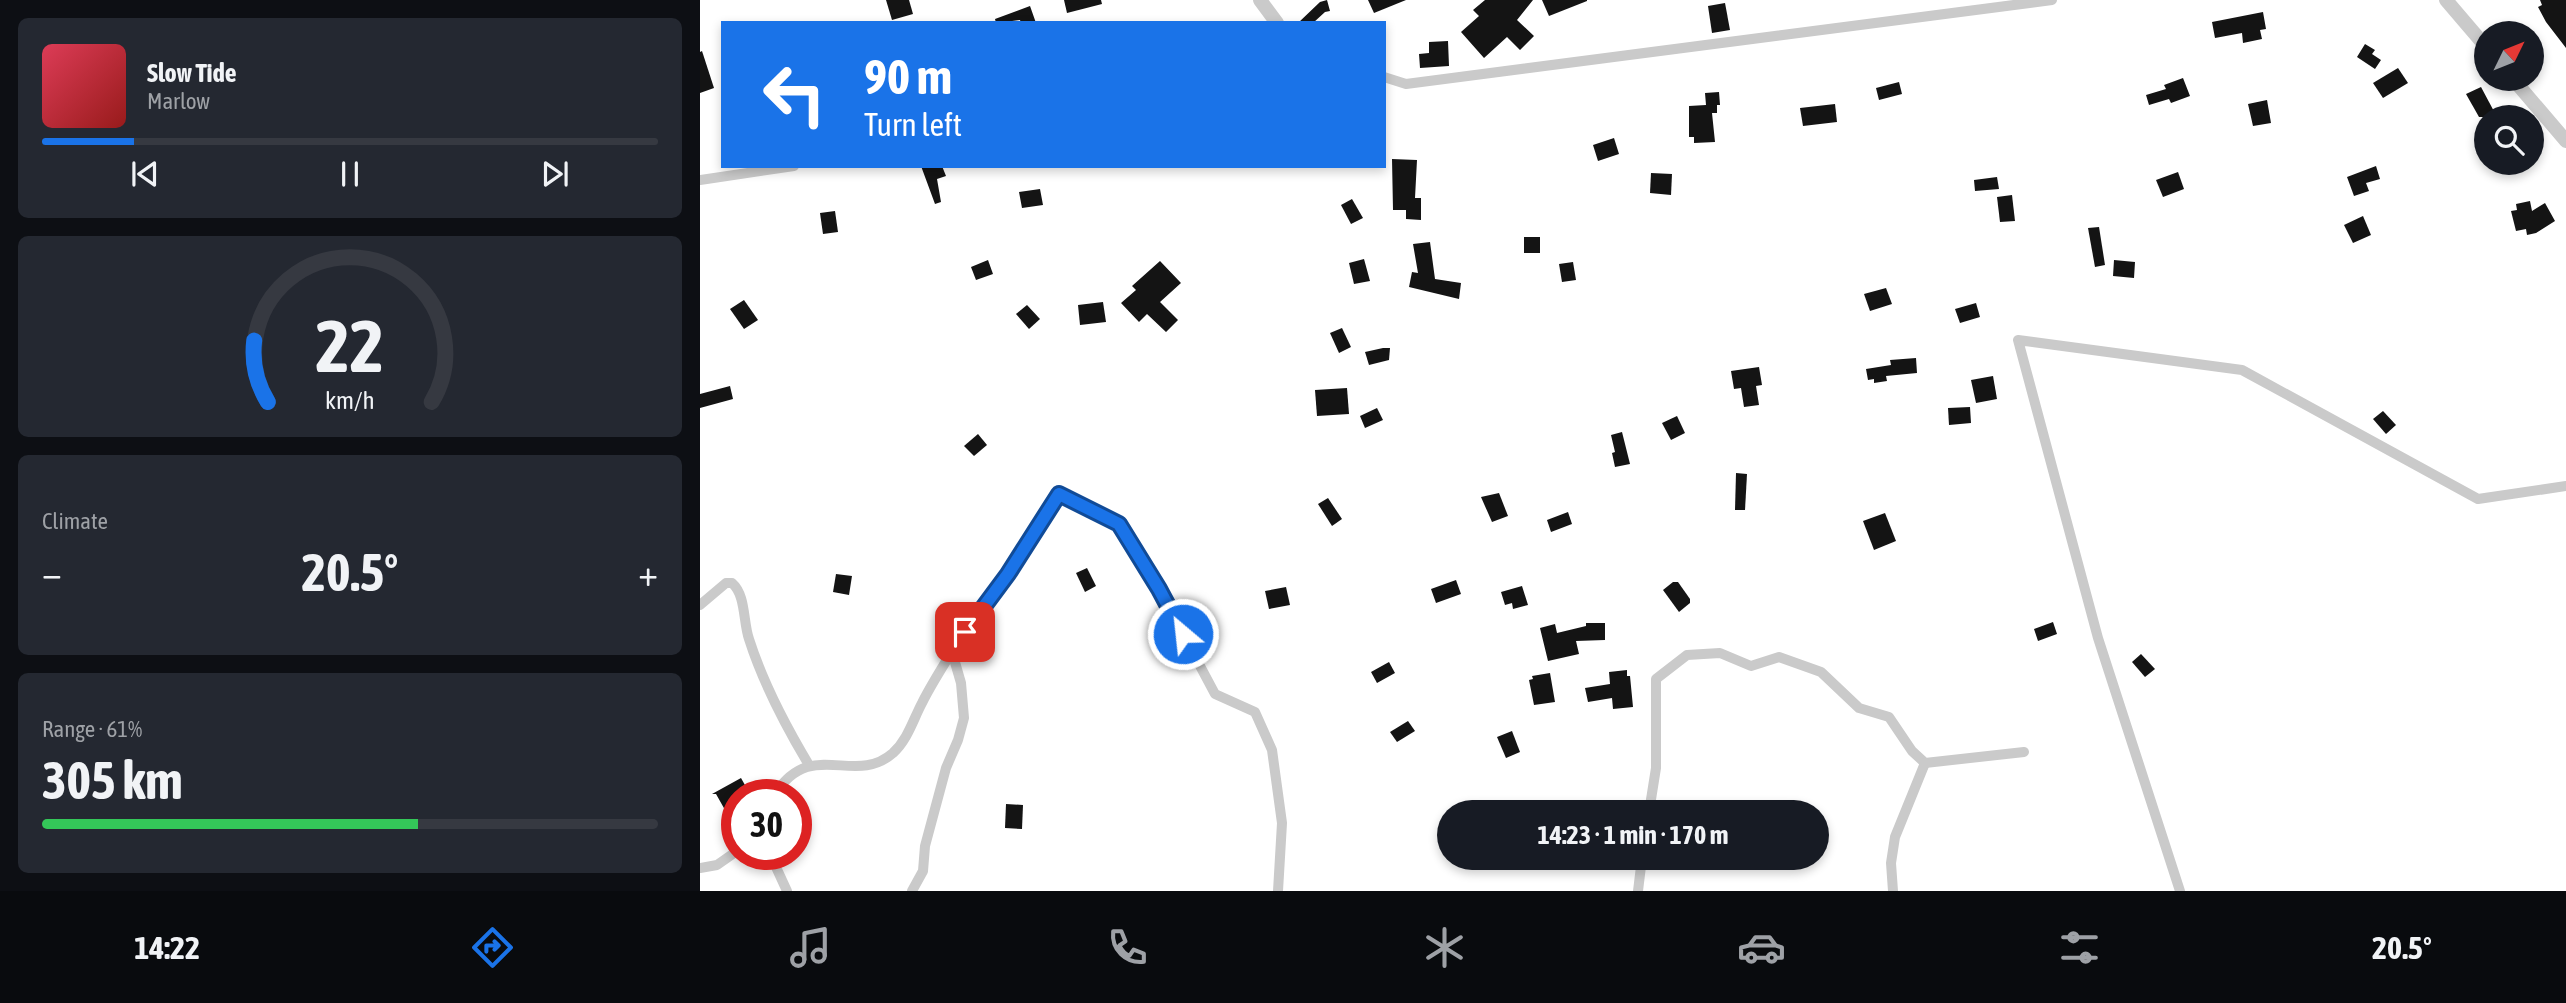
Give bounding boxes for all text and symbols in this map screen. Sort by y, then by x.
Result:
north arrow [2474,21,2544,91]
map controls [2474,21,2544,175]
text: 90 m [864,48,952,104]
icon: left [749,49,840,140]
text: Slow Tide [147,58,237,88]
text: Marlow [147,88,210,114]
button: search [2474,105,2544,175]
text: Turn left [864,106,962,143]
icon: previous [126,155,164,193]
icon: pause [331,155,369,193]
icon: next [536,155,574,193]
text: 22 [316,305,384,388]
text: km/h [325,386,375,414]
text: Climate [42,508,108,534]
text: 20.5° [302,542,398,602]
text: − [42,551,62,594]
text: + [638,551,658,594]
position arrow [1146,597,1220,671]
pin [935,602,995,662]
icon: arrive [946,613,984,651]
text: Range · 61% [42,716,142,742]
text: 305 km [42,750,183,810]
speed limit sign: 30 [721,779,812,870]
text: 14:23 · 1 min · 170 m [1538,820,1728,850]
icon: directions [468,923,517,972]
icon: music [786,923,835,972]
icon: phone [1103,923,1152,972]
icon: climate [1420,923,1469,972]
icon: car [1737,923,1786,972]
icon: filters [2055,923,2104,972]
text: 14:22 [134,929,200,966]
text: 20.5° [2372,929,2432,966]

